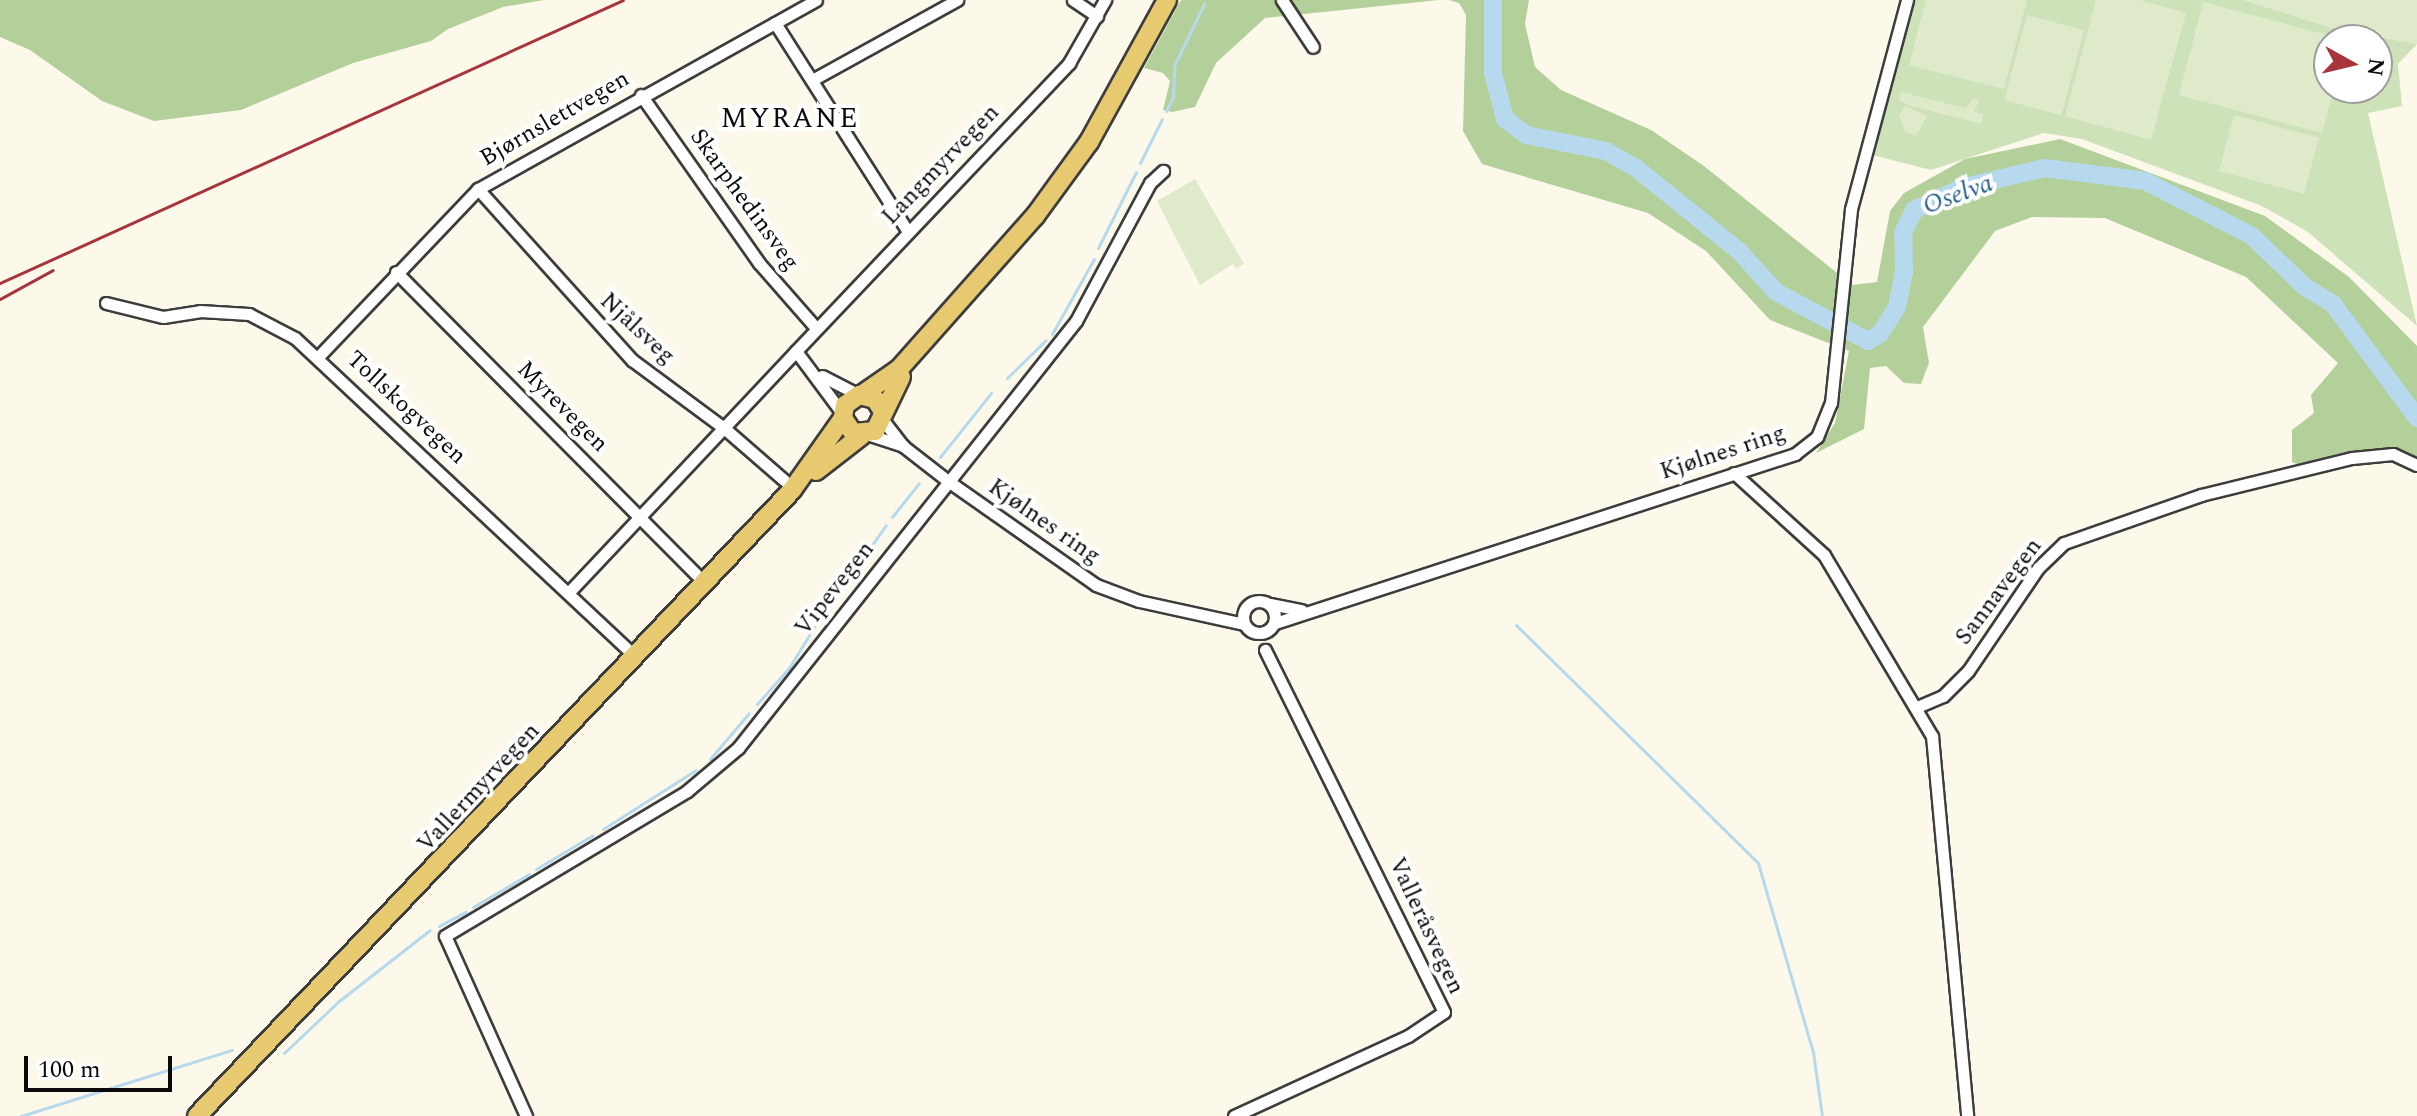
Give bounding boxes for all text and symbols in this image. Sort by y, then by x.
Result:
north arrow [2313,24,2393,104]
text: N [2358,56,2393,78]
street label: Bjørnslettvegen [475,65,635,173]
street label: Langmyrvegen [876,99,1006,231]
district label: MYRANE [721,102,859,136]
street label: Skarphedinsveg [683,124,805,276]
water label: Oselva [1919,168,1997,222]
street label: Njålsveg [594,287,680,371]
street label: Tollskogvegen [340,345,472,471]
street label: Myrevegen [510,355,614,459]
street label: Kjølnes ring [1657,419,1789,487]
street label: Kjølnes ring [982,473,1106,571]
street label: Sannavegen [1950,533,2048,651]
street label: Vipevegen [789,536,881,642]
street label: Vallermyrvegen [412,717,546,859]
street label: Valleråsvegen [1382,853,1470,999]
scale bar [28,1040,176,1090]
text: 100 m [38,1052,101,1088]

